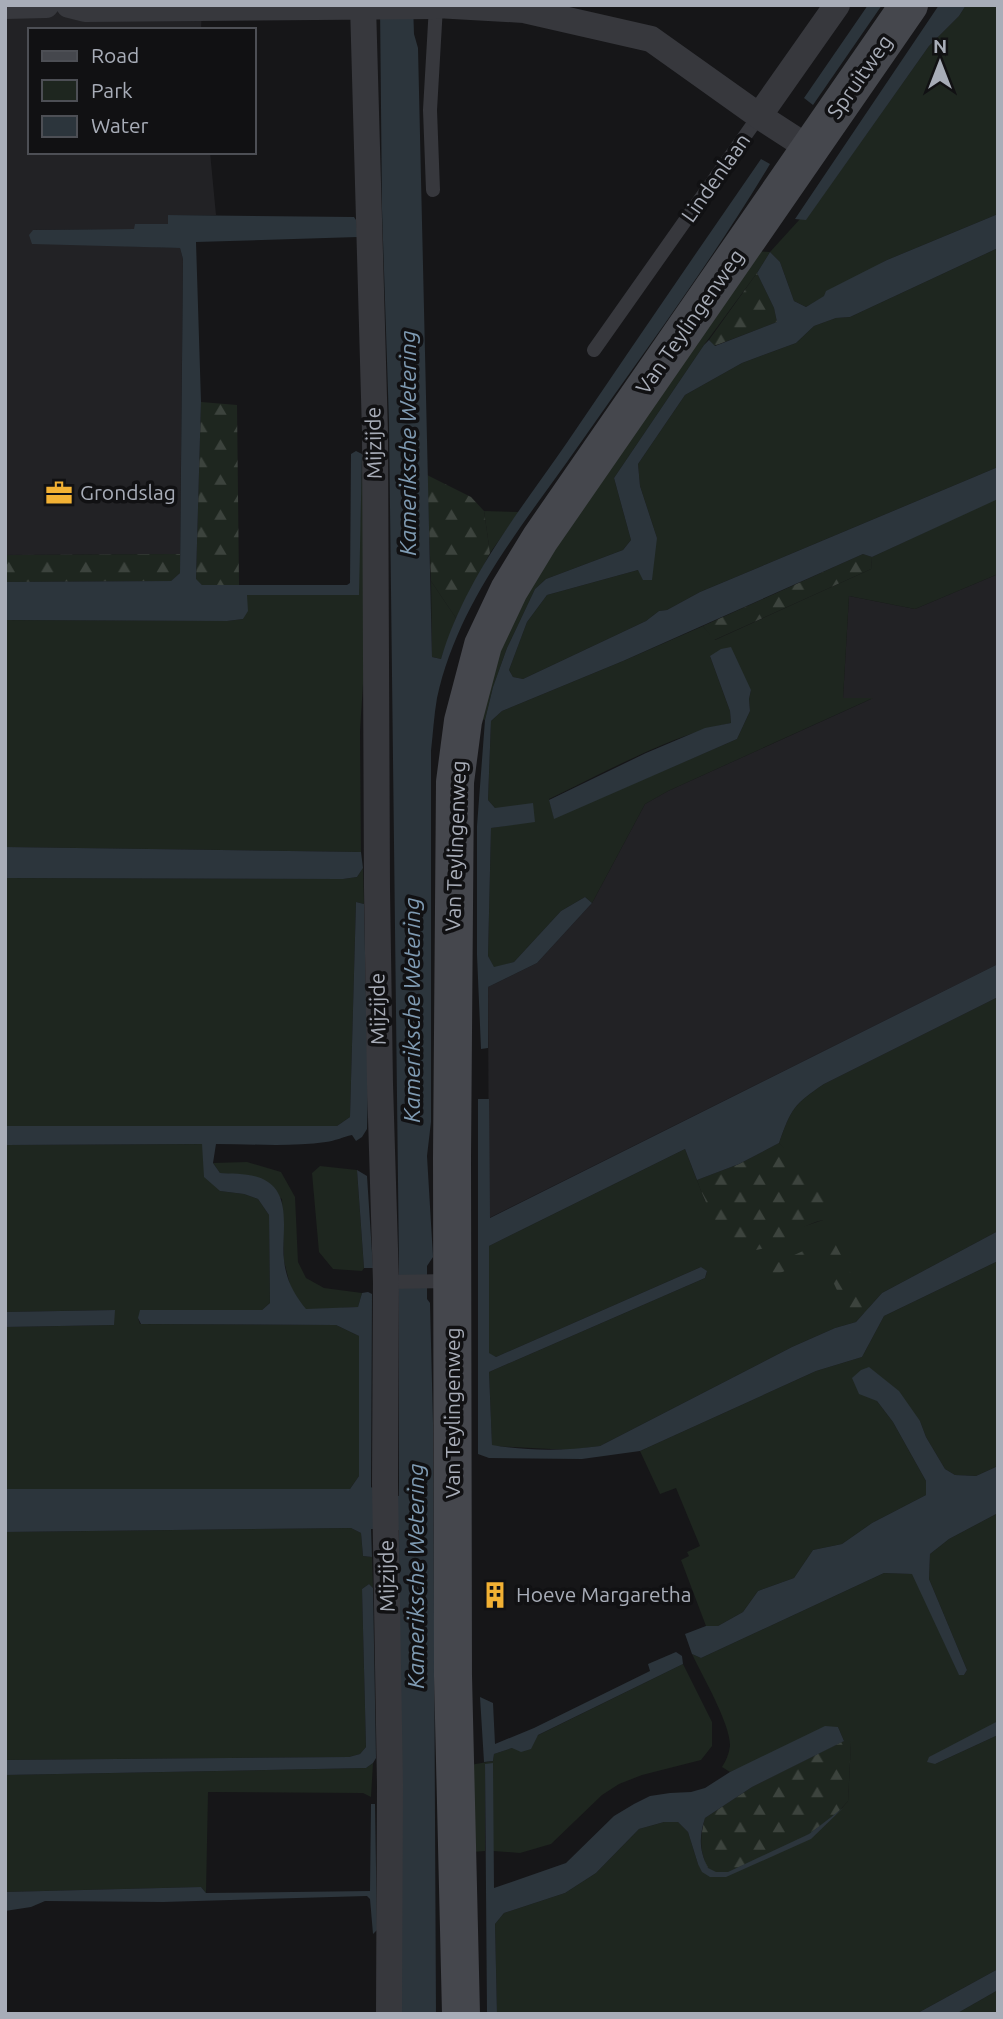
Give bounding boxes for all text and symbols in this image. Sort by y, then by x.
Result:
legend [28,28,256,154]
north arrow [905,28,975,98]
street label: Spruitweg [822,30,897,123]
text: N [933,35,947,57]
text: Road [91,43,139,67]
text: Park [91,78,133,102]
text: Water [91,113,149,137]
street label: Lindenlaan [676,128,754,226]
street label: Van Teylingenweg [630,244,748,398]
water label: Kameriksche Wetering [395,330,420,556]
street label: Mijzijde [360,407,386,479]
office icon: Grondslag [44,478,74,508]
place label: Grondslag [80,480,176,504]
street label: Van Teylingenweg [440,760,470,932]
water label: Kameriksche Wetering [399,897,424,1123]
street label: Mijzijde [364,973,390,1045]
street label: Van Teylingenweg [440,1327,464,1499]
water label: Kameriksche Wetering [403,1463,428,1689]
street label: Mijzijde [373,1540,399,1612]
building icon: Hoeve Margaretha [480,1580,510,1610]
place label: Hoeve Margaretha [516,1582,692,1606]

